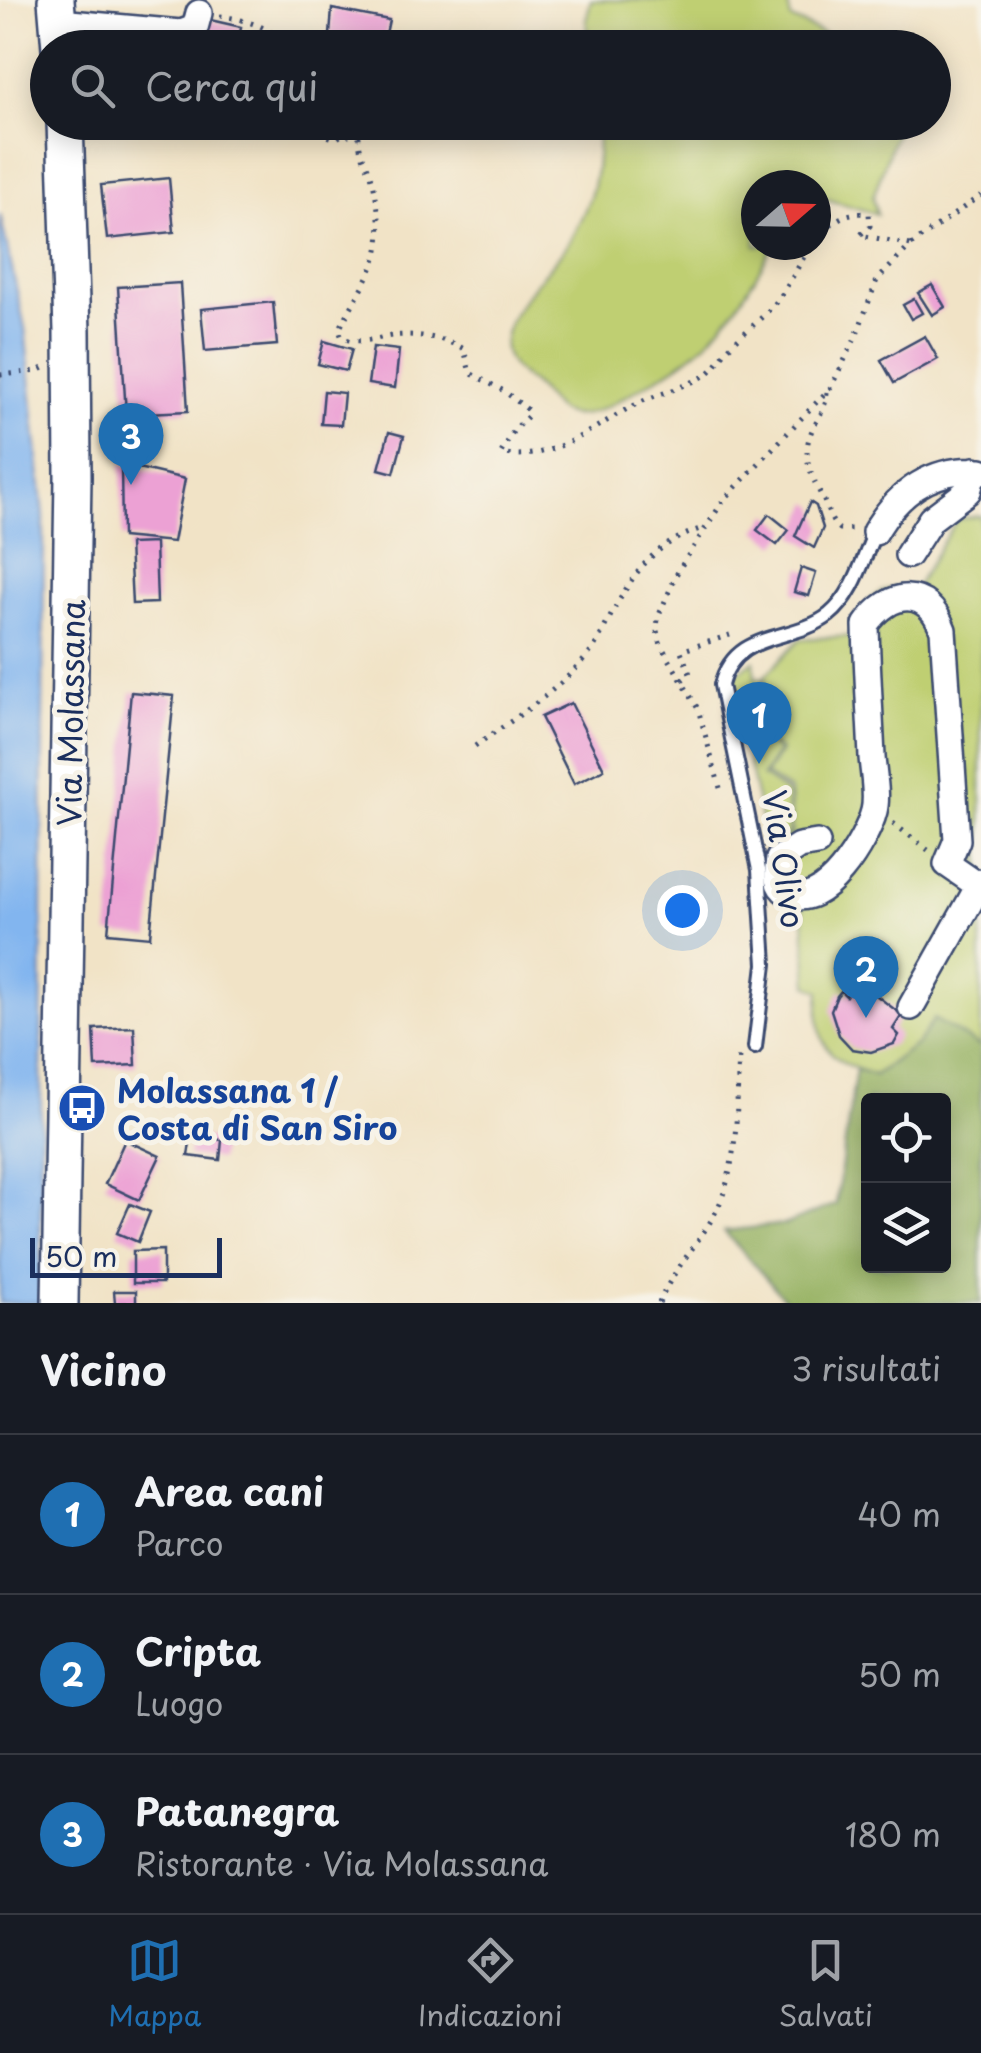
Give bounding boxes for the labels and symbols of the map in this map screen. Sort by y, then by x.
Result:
north arrow [741,170,831,260]
pin: 3 [98,402,164,485]
street label: Via Molassana [44,599,96,827]
pin: 1 [726,682,792,764]
street label: Via Olivo [752,787,818,931]
your location [657,885,708,936]
pin: 2 [834,936,898,1018]
place label: Molassana 1 / Costa di San Siro [117,1066,397,1151]
bus stop icon: Molassana 1 / Costa di San Siro [56,1082,108,1134]
scale bar [30,1233,222,1278]

